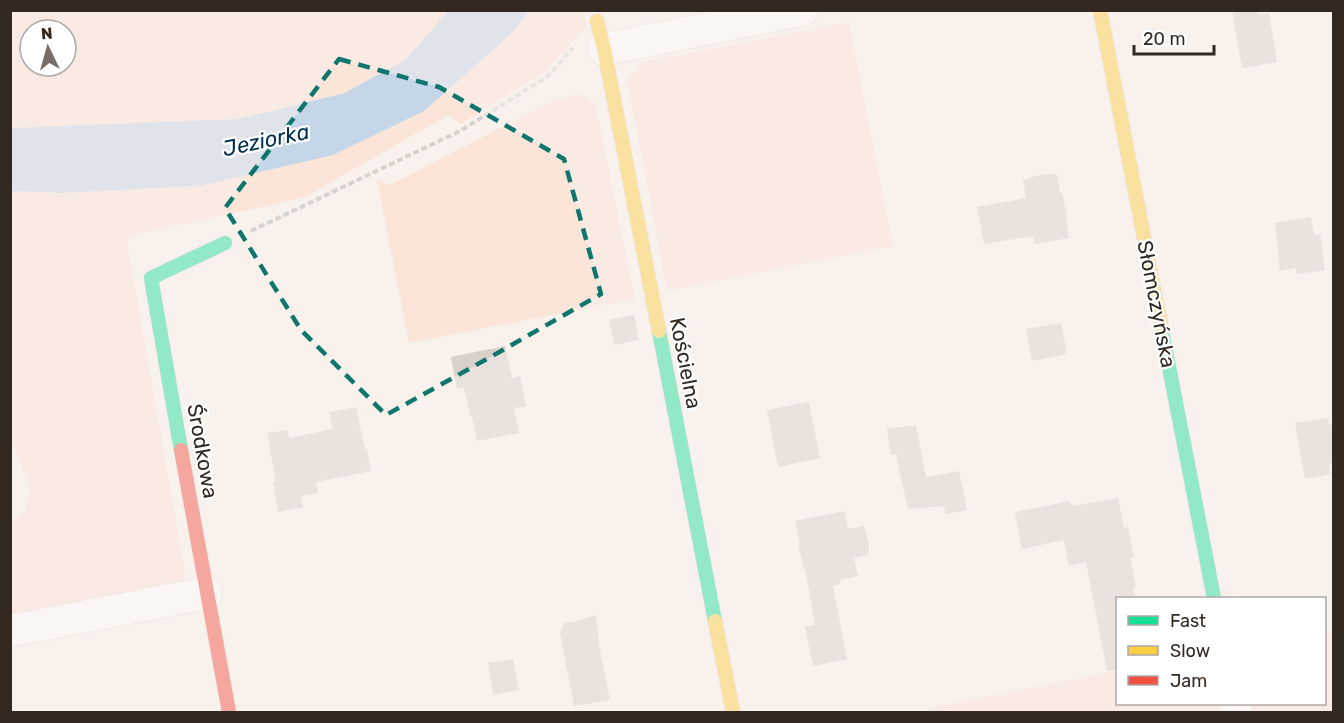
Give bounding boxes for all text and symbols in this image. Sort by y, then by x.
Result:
north arrow [18,18,78,78]
scale bar [1134,18,1214,56]
text: N [40,24,53,44]
text: 20 m [1143,28,1185,50]
water label: Jeziorka [220,118,312,162]
street label: Słomczyńska [1132,238,1182,370]
street label: Kościelna [665,315,707,411]
street label: Środkowa [182,402,224,500]
legend [1116,597,1326,705]
text: Fast [1170,610,1206,632]
text: Slow [1170,640,1210,662]
text: Jam [1170,670,1207,692]

